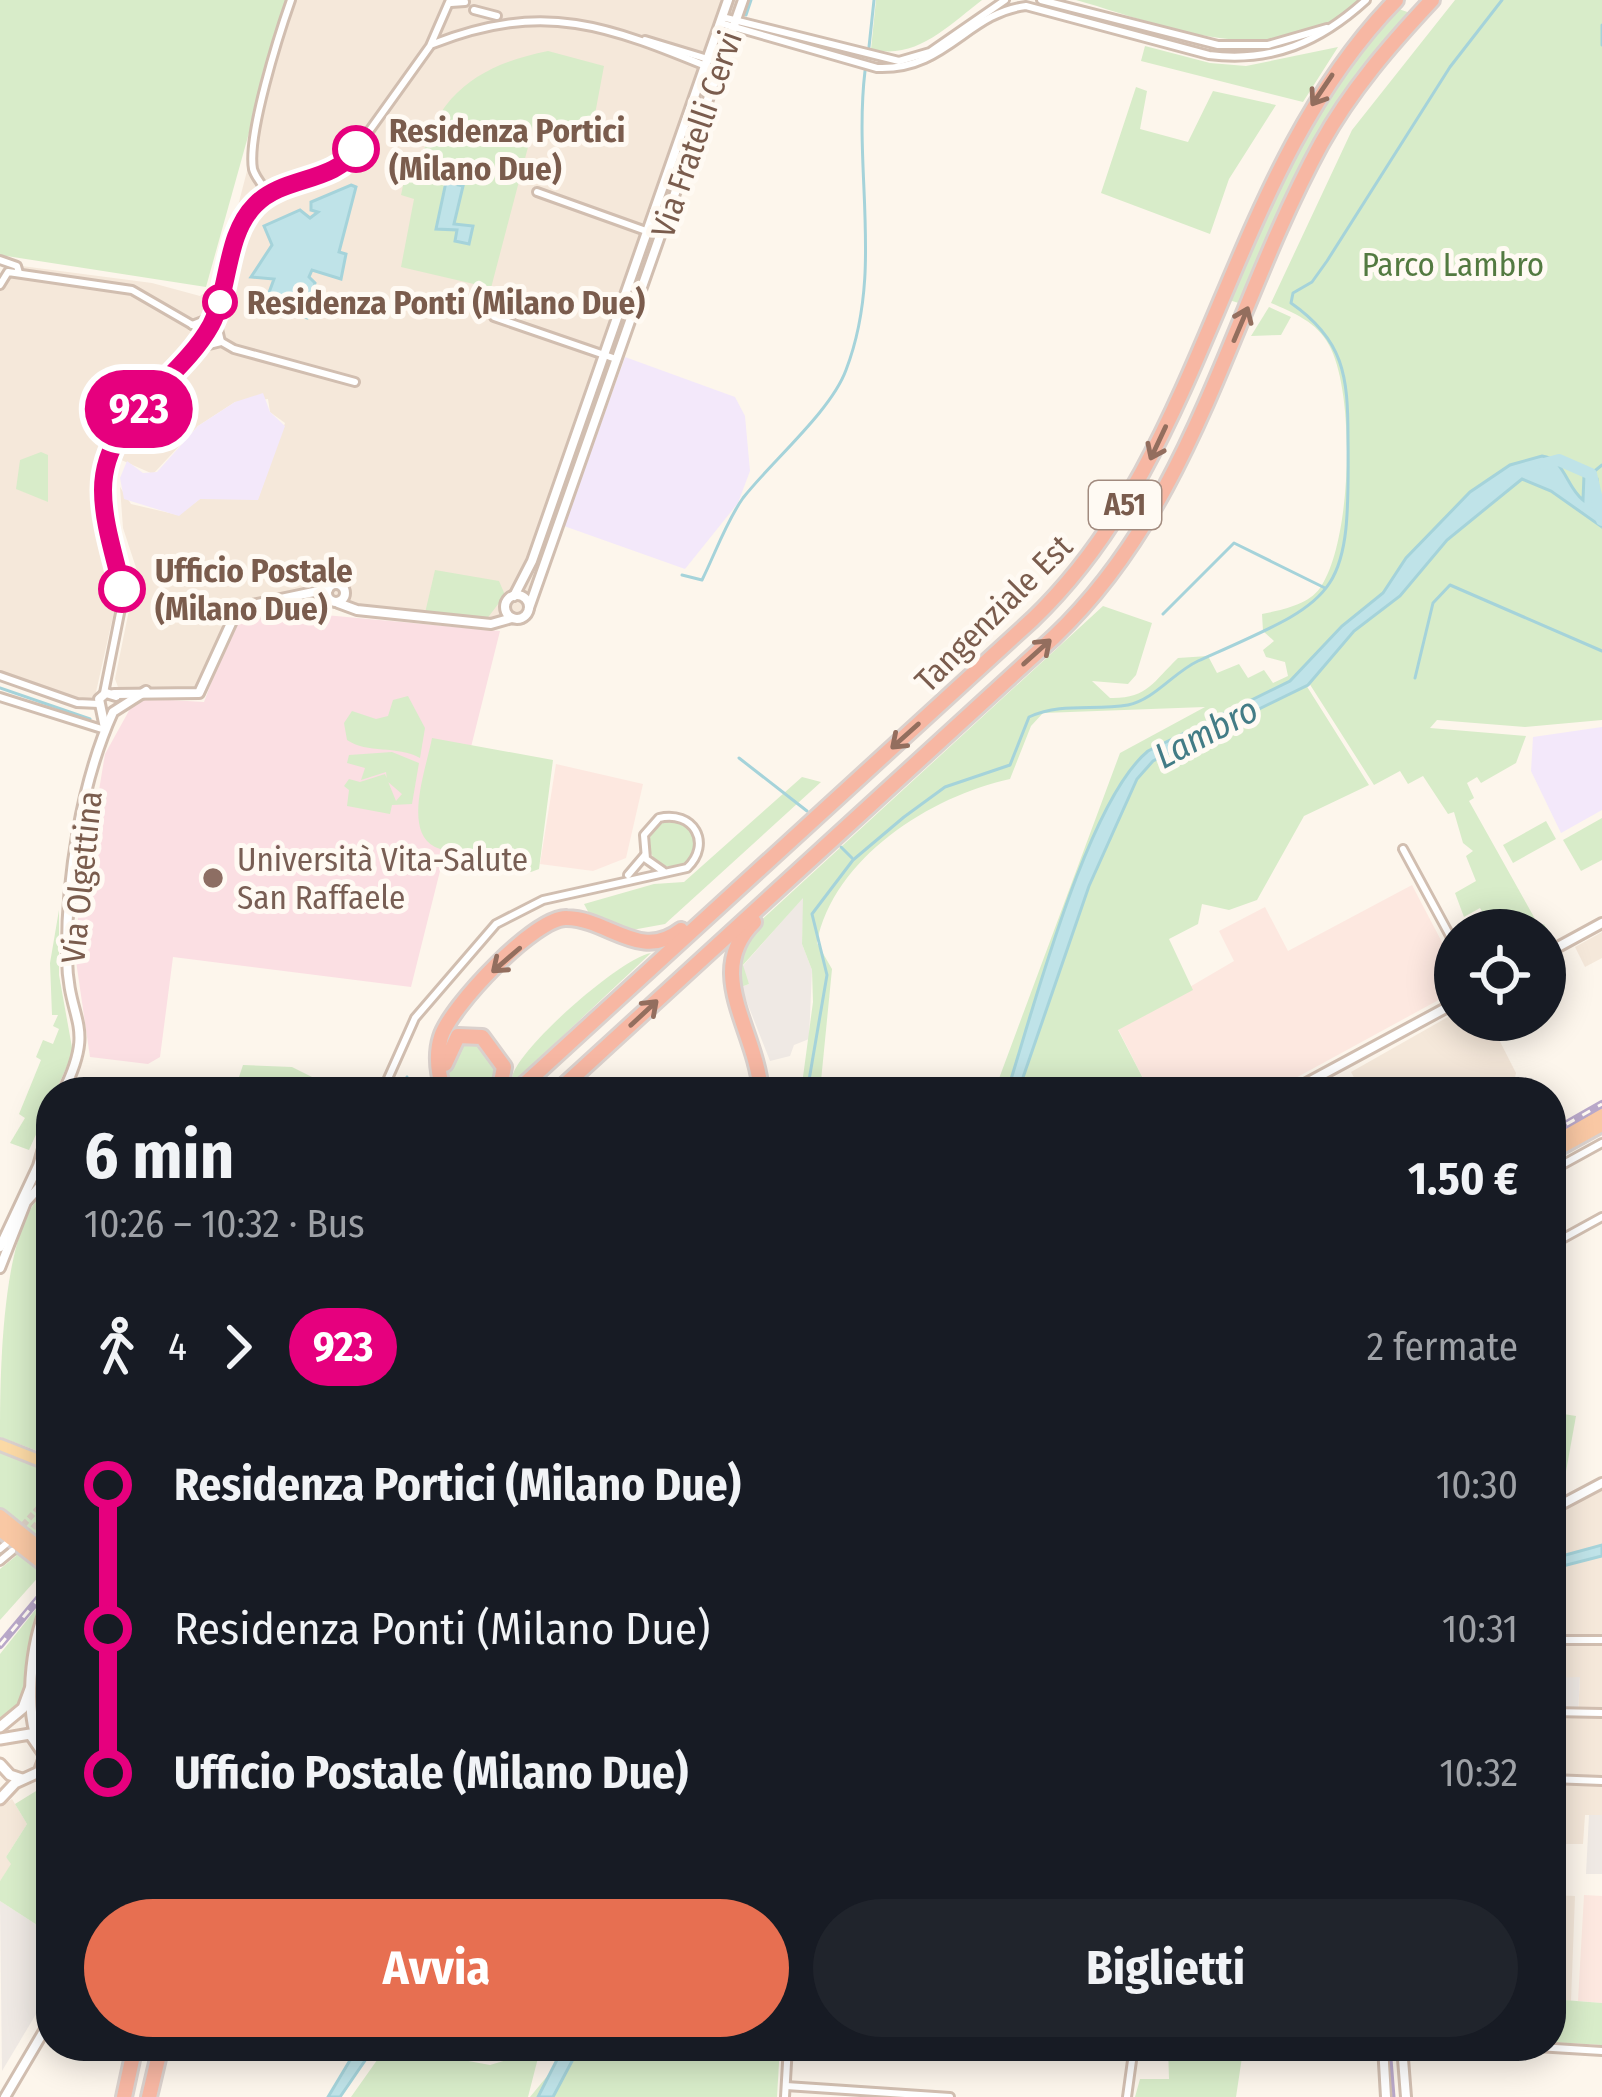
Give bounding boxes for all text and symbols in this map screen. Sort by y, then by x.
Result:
street label: Via Fratelli Cervi [643,26,751,243]
one-way arrow [1310,73,1335,107]
place label: Residenza Portici (Milano Due) [389,111,625,189]
marker: Residenza Portici (Milano Due) [334,127,378,171]
park label: Parco Lambro [1362,245,1544,285]
place label: Residenza Ponti (Milano Due) [247,283,645,323]
marker: Residenza Ponti (Milano Due) [204,286,236,318]
one-way arrow [1231,307,1253,343]
line badge: 923 [70,370,208,448]
text: 923 [109,384,169,434]
one-way arrow [1146,424,1168,460]
road number: A51 [1089,481,1161,529]
street label: Tangenziale Est [907,527,1081,701]
place label: Ufficio Postale (Milano Due) [155,551,353,629]
marker: Ufficio Postale (Milano Due) [100,567,144,611]
one-way arrow [1022,639,1052,666]
water label: Lambro [1147,688,1266,778]
one-way arrow [890,722,920,749]
street label: Via Olgettina [53,789,111,965]
place label: Università Vita-Salute San Raffaele [237,840,528,918]
marker: Università Vita-Salute San Raffaele [200,865,226,891]
map controls [1434,909,1566,1041]
button: locate [1434,909,1566,1041]
one-way arrow [491,945,522,973]
one-way arrow [628,1000,658,1028]
text: 6 min [84,1116,234,1195]
text: 1.50 € [1408,1152,1518,1206]
text: 10:26 – 10:32 · Bus [84,1201,365,1247]
icon: walk [84,1314,150,1380]
icon: forward [205,1314,271,1380]
text: 923 [313,1322,373,1372]
text: 4 [168,1324,187,1370]
text: 2 fermate [1367,1324,1518,1370]
text: Residenza Portici (Milano Due) [174,1458,741,1512]
text: 10:30 [1436,1462,1518,1508]
text: Residenza Ponti (Milano Due) [174,1602,710,1656]
text: 10:31 [1442,1606,1518,1652]
text: Ufficio Postale (Milano Due) [174,1746,688,1800]
text: 10:32 [1439,1750,1518,1796]
button: Avvia [84,1899,789,2037]
button: Biglietti [813,1899,1518,2037]

